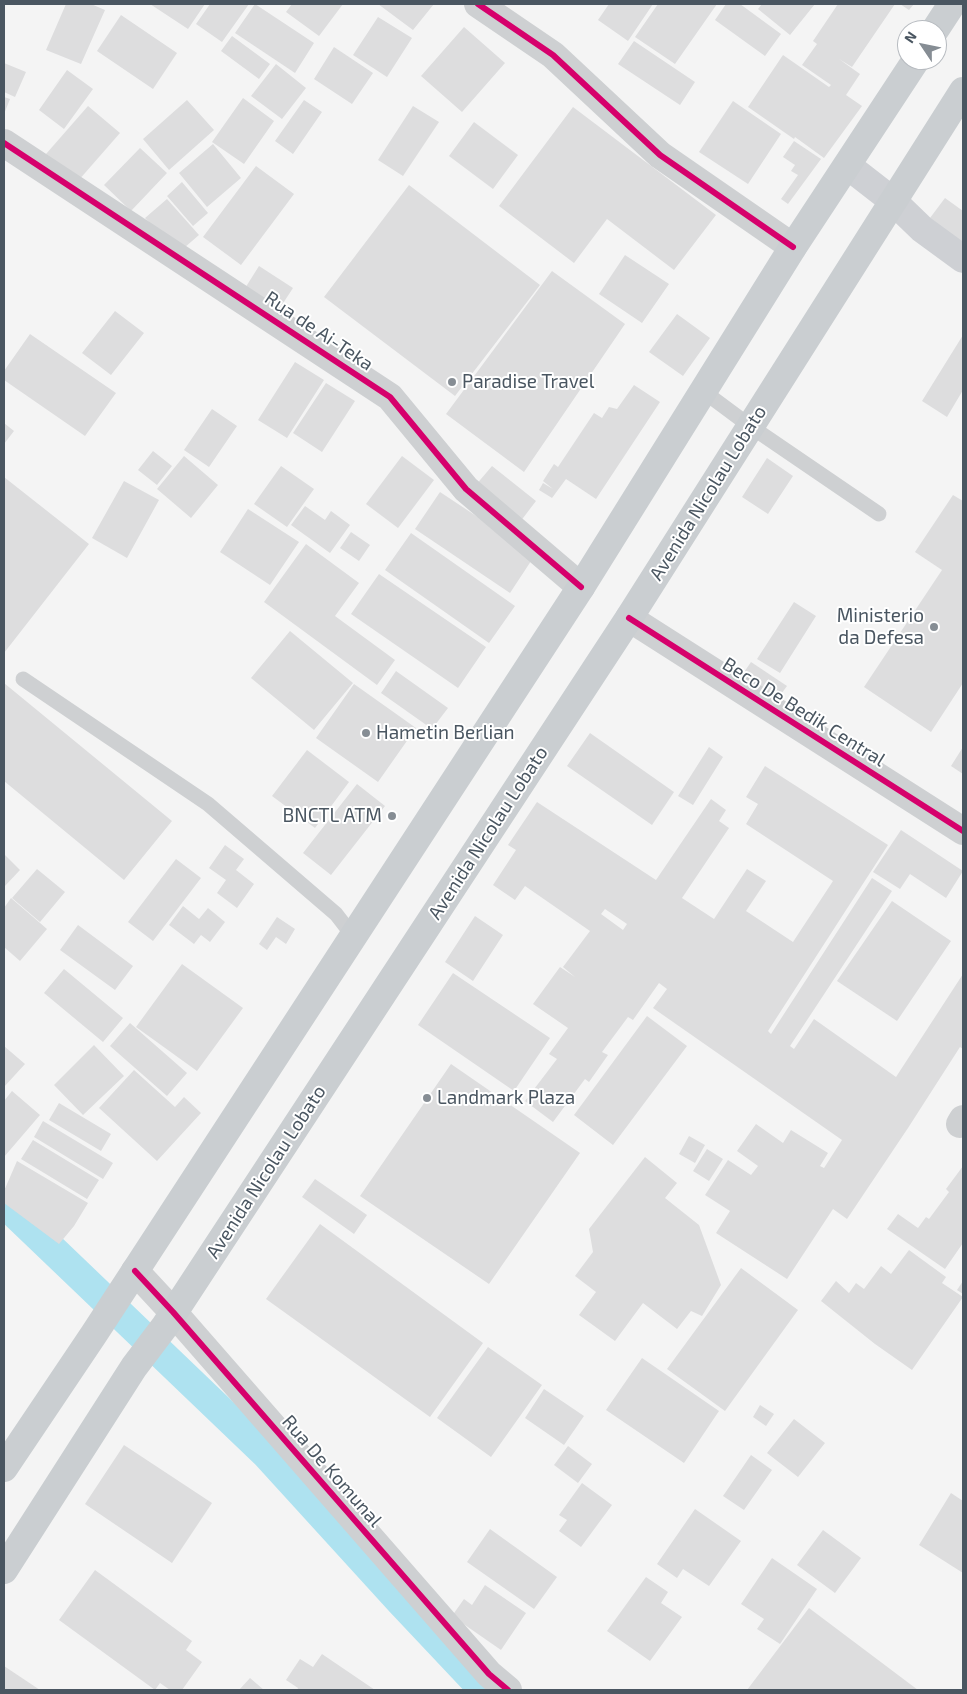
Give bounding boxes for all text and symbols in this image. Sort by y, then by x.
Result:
north arrow [897,20,947,70]
text: N [900,28,920,46]
street label: Rua de Ai-Teka [260,286,378,376]
place label: Paradise Travel [462,371,594,393]
marker: Paradise Travel [446,376,458,388]
street label: Avenida Nicolau Lobato [645,401,771,585]
place label: Ministerio da Defesa [837,605,924,649]
marker: Ministerio da Defesa [928,621,940,633]
street label: Beco De Bedik Central [718,653,890,771]
place label: Hametin Berlian [376,722,515,744]
marker: Hametin Berlian [360,727,372,739]
street label: Avenida Nicolau Lobato [423,742,553,924]
place label: BNCTL ATM [283,805,382,827]
marker: BNCTL ATM [386,810,398,822]
street label: Avenida Nicolau Lobato [201,1081,331,1263]
place label: Landmark Plaza [437,1087,575,1109]
marker: Landmark Plaza [421,1092,433,1104]
street label: Rua De Komunal [277,1410,387,1532]

